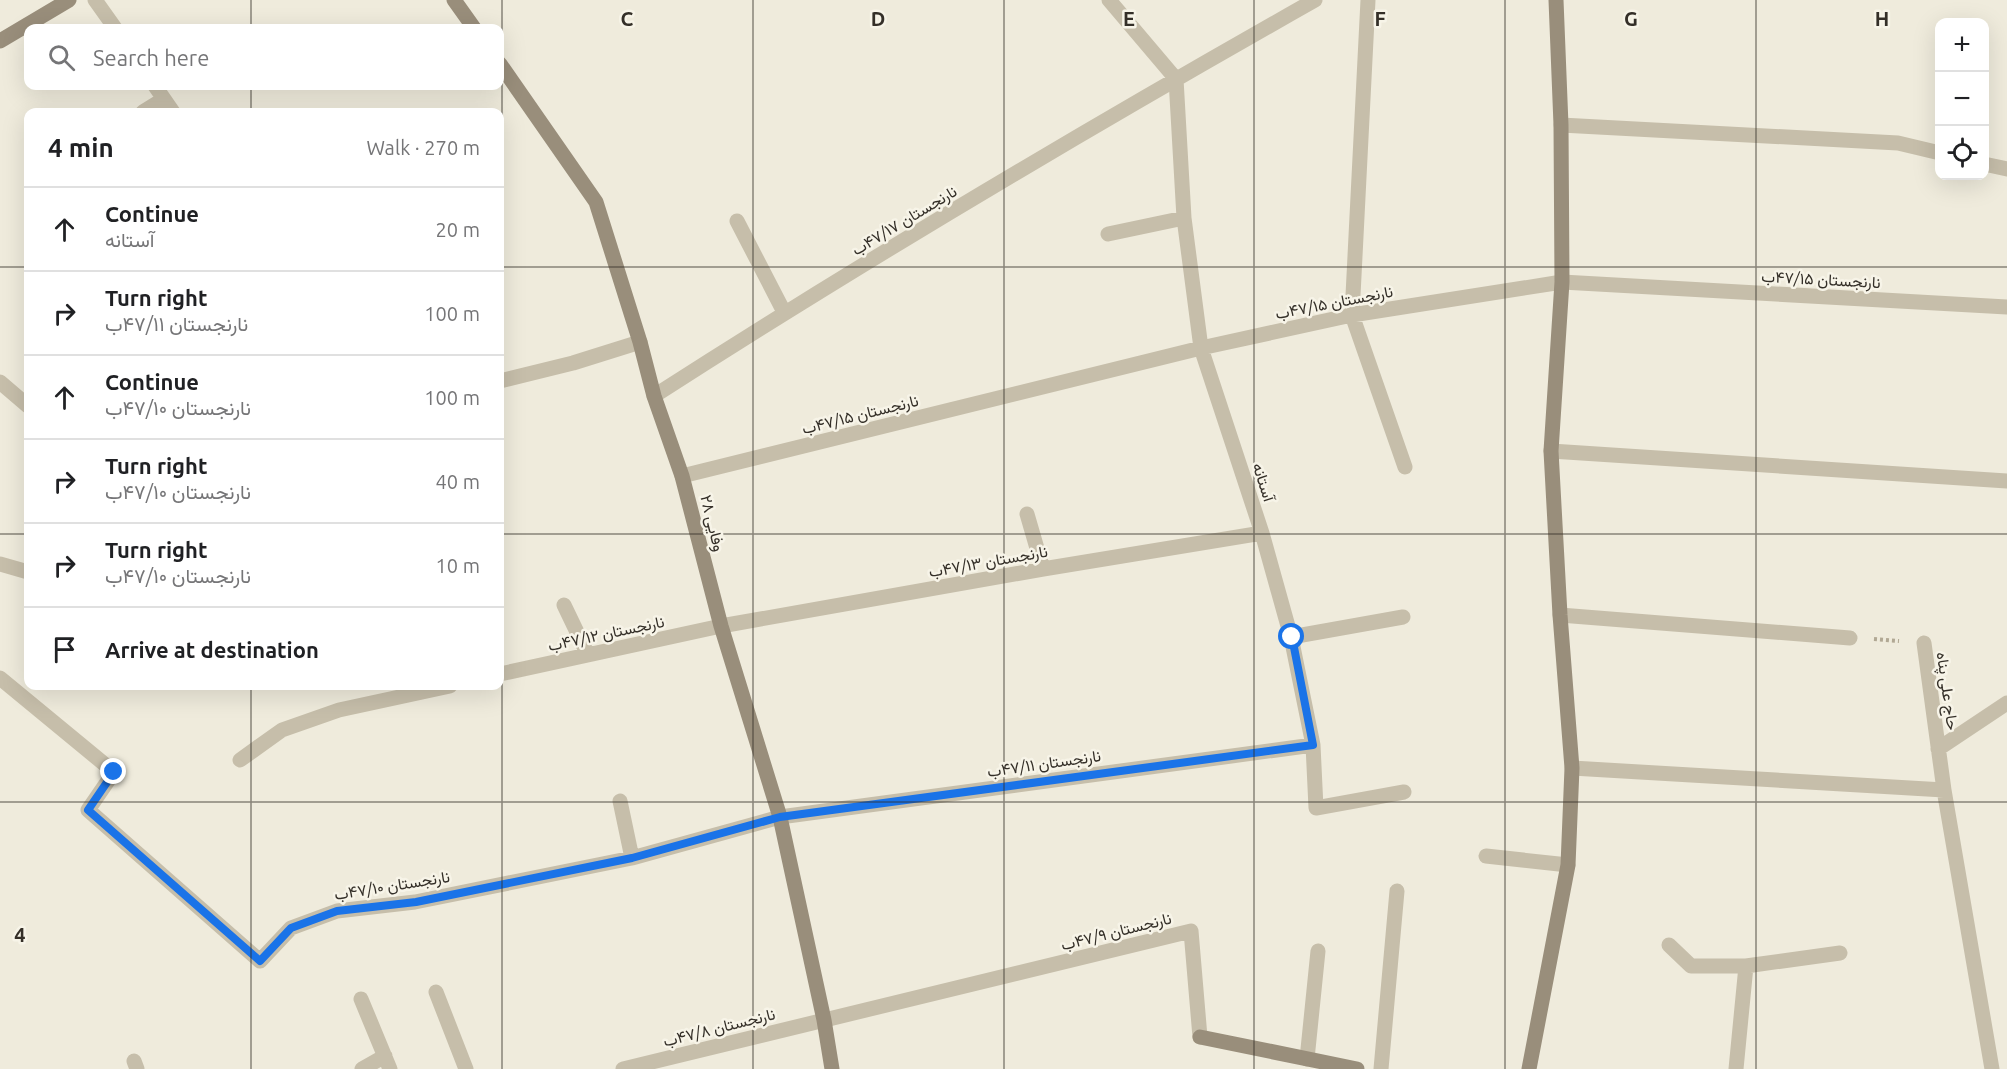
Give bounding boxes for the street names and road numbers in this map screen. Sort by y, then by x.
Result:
street label: نارنجستان ۴۷/۱۷ب [848,182,961,260]
street label: نارنجستان ۴۷/۱۵ب [1761,267,1881,293]
street label: نارنجستان ۴۷/۱۵ب [1274,282,1395,324]
street label: نارنجستان ۴۷/۱۵ب [800,391,921,439]
street label: آستانه [1249,460,1279,505]
street label: وفایی ۲۸ [695,493,729,554]
street label: نارنجستان ۴۷/۱۳ب [927,542,1049,582]
street label: نارنجستان ۴۷/۱۲ب [546,612,666,656]
street label: حاج علی پناه [1931,651,1962,732]
street label: نارنجستان ۴۷/۱۱ب [986,746,1102,782]
street label: نارنجستان ۴۷/۱۰ب [333,867,451,905]
street label: نارنجستان ۴۷/۹ب [1059,909,1174,955]
street label: نارنجستان ۴۷/۸ب [661,1004,777,1052]

